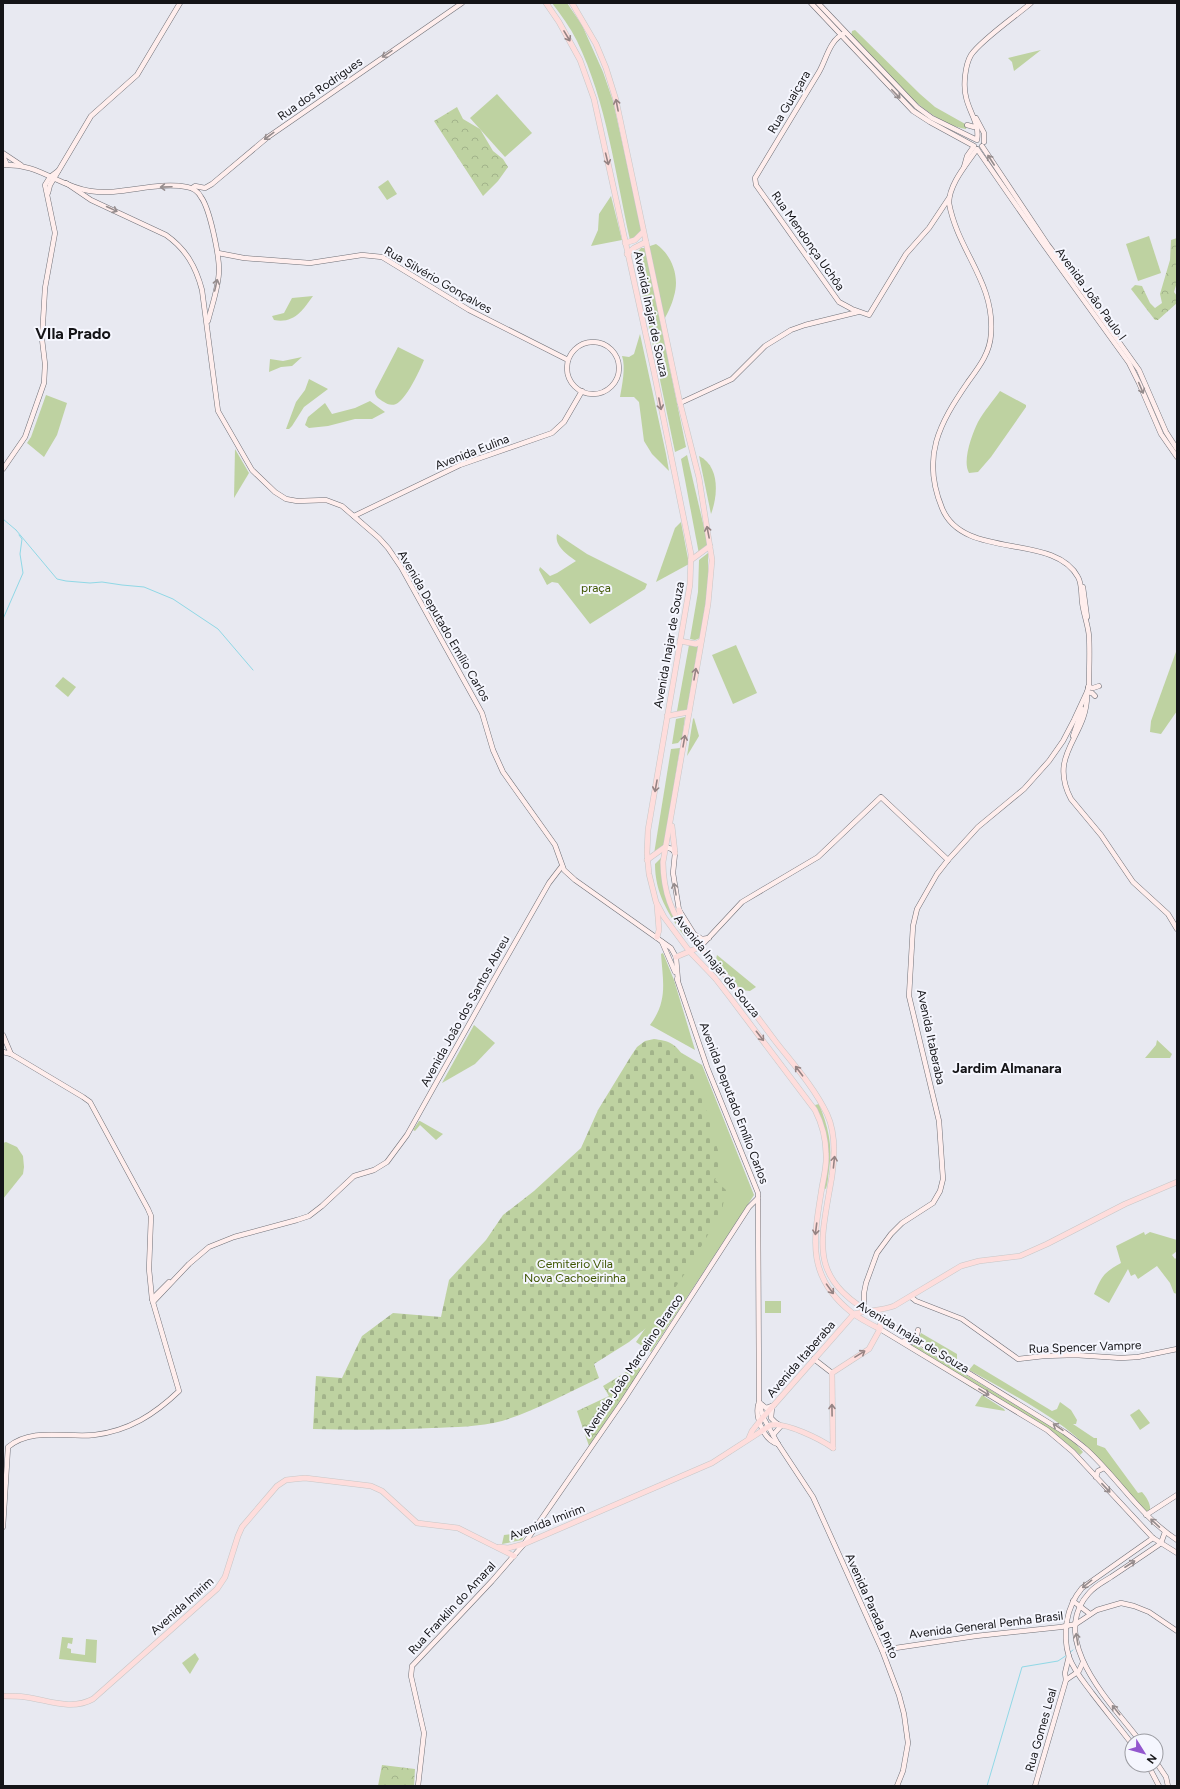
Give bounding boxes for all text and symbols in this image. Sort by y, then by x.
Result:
one-way arrow [564,30,572,42]
one-way arrow [382,50,393,58]
street label: Rua dos Rodrigues [275,54,365,123]
street label: Rua Guaiçara [765,68,813,136]
one-way arrow [891,89,901,99]
one-way arrow [612,98,620,111]
one-way arrow [264,132,275,141]
one-way arrow [604,152,612,165]
one-way arrow [987,155,995,166]
one-way arrow [160,183,173,191]
street label: Rua Mendonça Uchôa [769,189,847,293]
one-way arrow [106,206,118,213]
street label: Rua Silvério Gonçalves [382,243,495,317]
street label: Avenida João Paulo I [1053,245,1129,343]
street label: Avenida Inajar de Souza [631,250,671,378]
one-way arrow [213,278,221,291]
district label: VIla Prado [35,324,111,343]
one-way arrow [1138,382,1146,394]
one-way arrow [657,397,665,410]
street label: Avenida Eulina [433,431,511,473]
one-way arrow [703,525,711,538]
street label: Avenida Deputado Emílio Carlos [395,548,493,704]
park label: praça [581,581,611,595]
street label: Avenida Inajar de Souza [651,581,687,709]
one-way arrow [692,668,700,681]
one-way arrow [680,735,688,748]
one-way arrow [652,779,660,792]
one-way arrow [671,883,679,896]
street label: Avenida Inajar de Souza [671,912,763,1020]
street label: Avenida João dos Santos Abreu [418,933,512,1089]
street label: Avenida Itaberaba [914,988,948,1086]
street label: Avenida Deputado Emílio Carlos [697,1020,771,1186]
one-way arrow [755,1030,764,1041]
district label: Jardim Almanara [952,1060,1062,1077]
one-way arrow [795,1066,803,1077]
one-way arrow [830,1156,837,1169]
one-way arrow [812,1222,820,1235]
park label: Cemiterio Vila Nova Cachoeirinha [524,1257,626,1285]
one-way arrow [826,1283,834,1294]
street label: Avenida João Marcelino Branco [580,1291,686,1439]
street label: Avenida Inajar de Souza [854,1298,972,1376]
street label: Avenida Itaberaba [764,1318,838,1400]
street label: Rua Spencer Vampre [1028,1338,1142,1356]
one-way arrow [854,1350,866,1358]
one-way arrow [978,1388,990,1396]
one-way arrow [828,1404,836,1417]
one-way arrow [1052,1423,1063,1431]
one-way arrow [1101,1483,1110,1493]
street label: Avenida Imirim [507,1501,587,1543]
one-way arrow [1150,1519,1161,1528]
street label: Avenida Parada Pinto [843,1551,901,1661]
street label: Rua Franklin do Amaral [405,1559,499,1657]
one-way arrow [1124,1560,1135,1568]
street label: Avenida Imirim [148,1574,216,1638]
one-way arrow [1082,1580,1093,1589]
street label: Avenida General Penha Brasil [908,1609,1064,1641]
one-way arrow [1073,1633,1081,1646]
street label: Rua Gomes Leal [1022,1687,1060,1773]
one-way arrow [1111,1705,1120,1716]
north arrow [1124,1733,1164,1773]
text: N [1144,1751,1159,1766]

